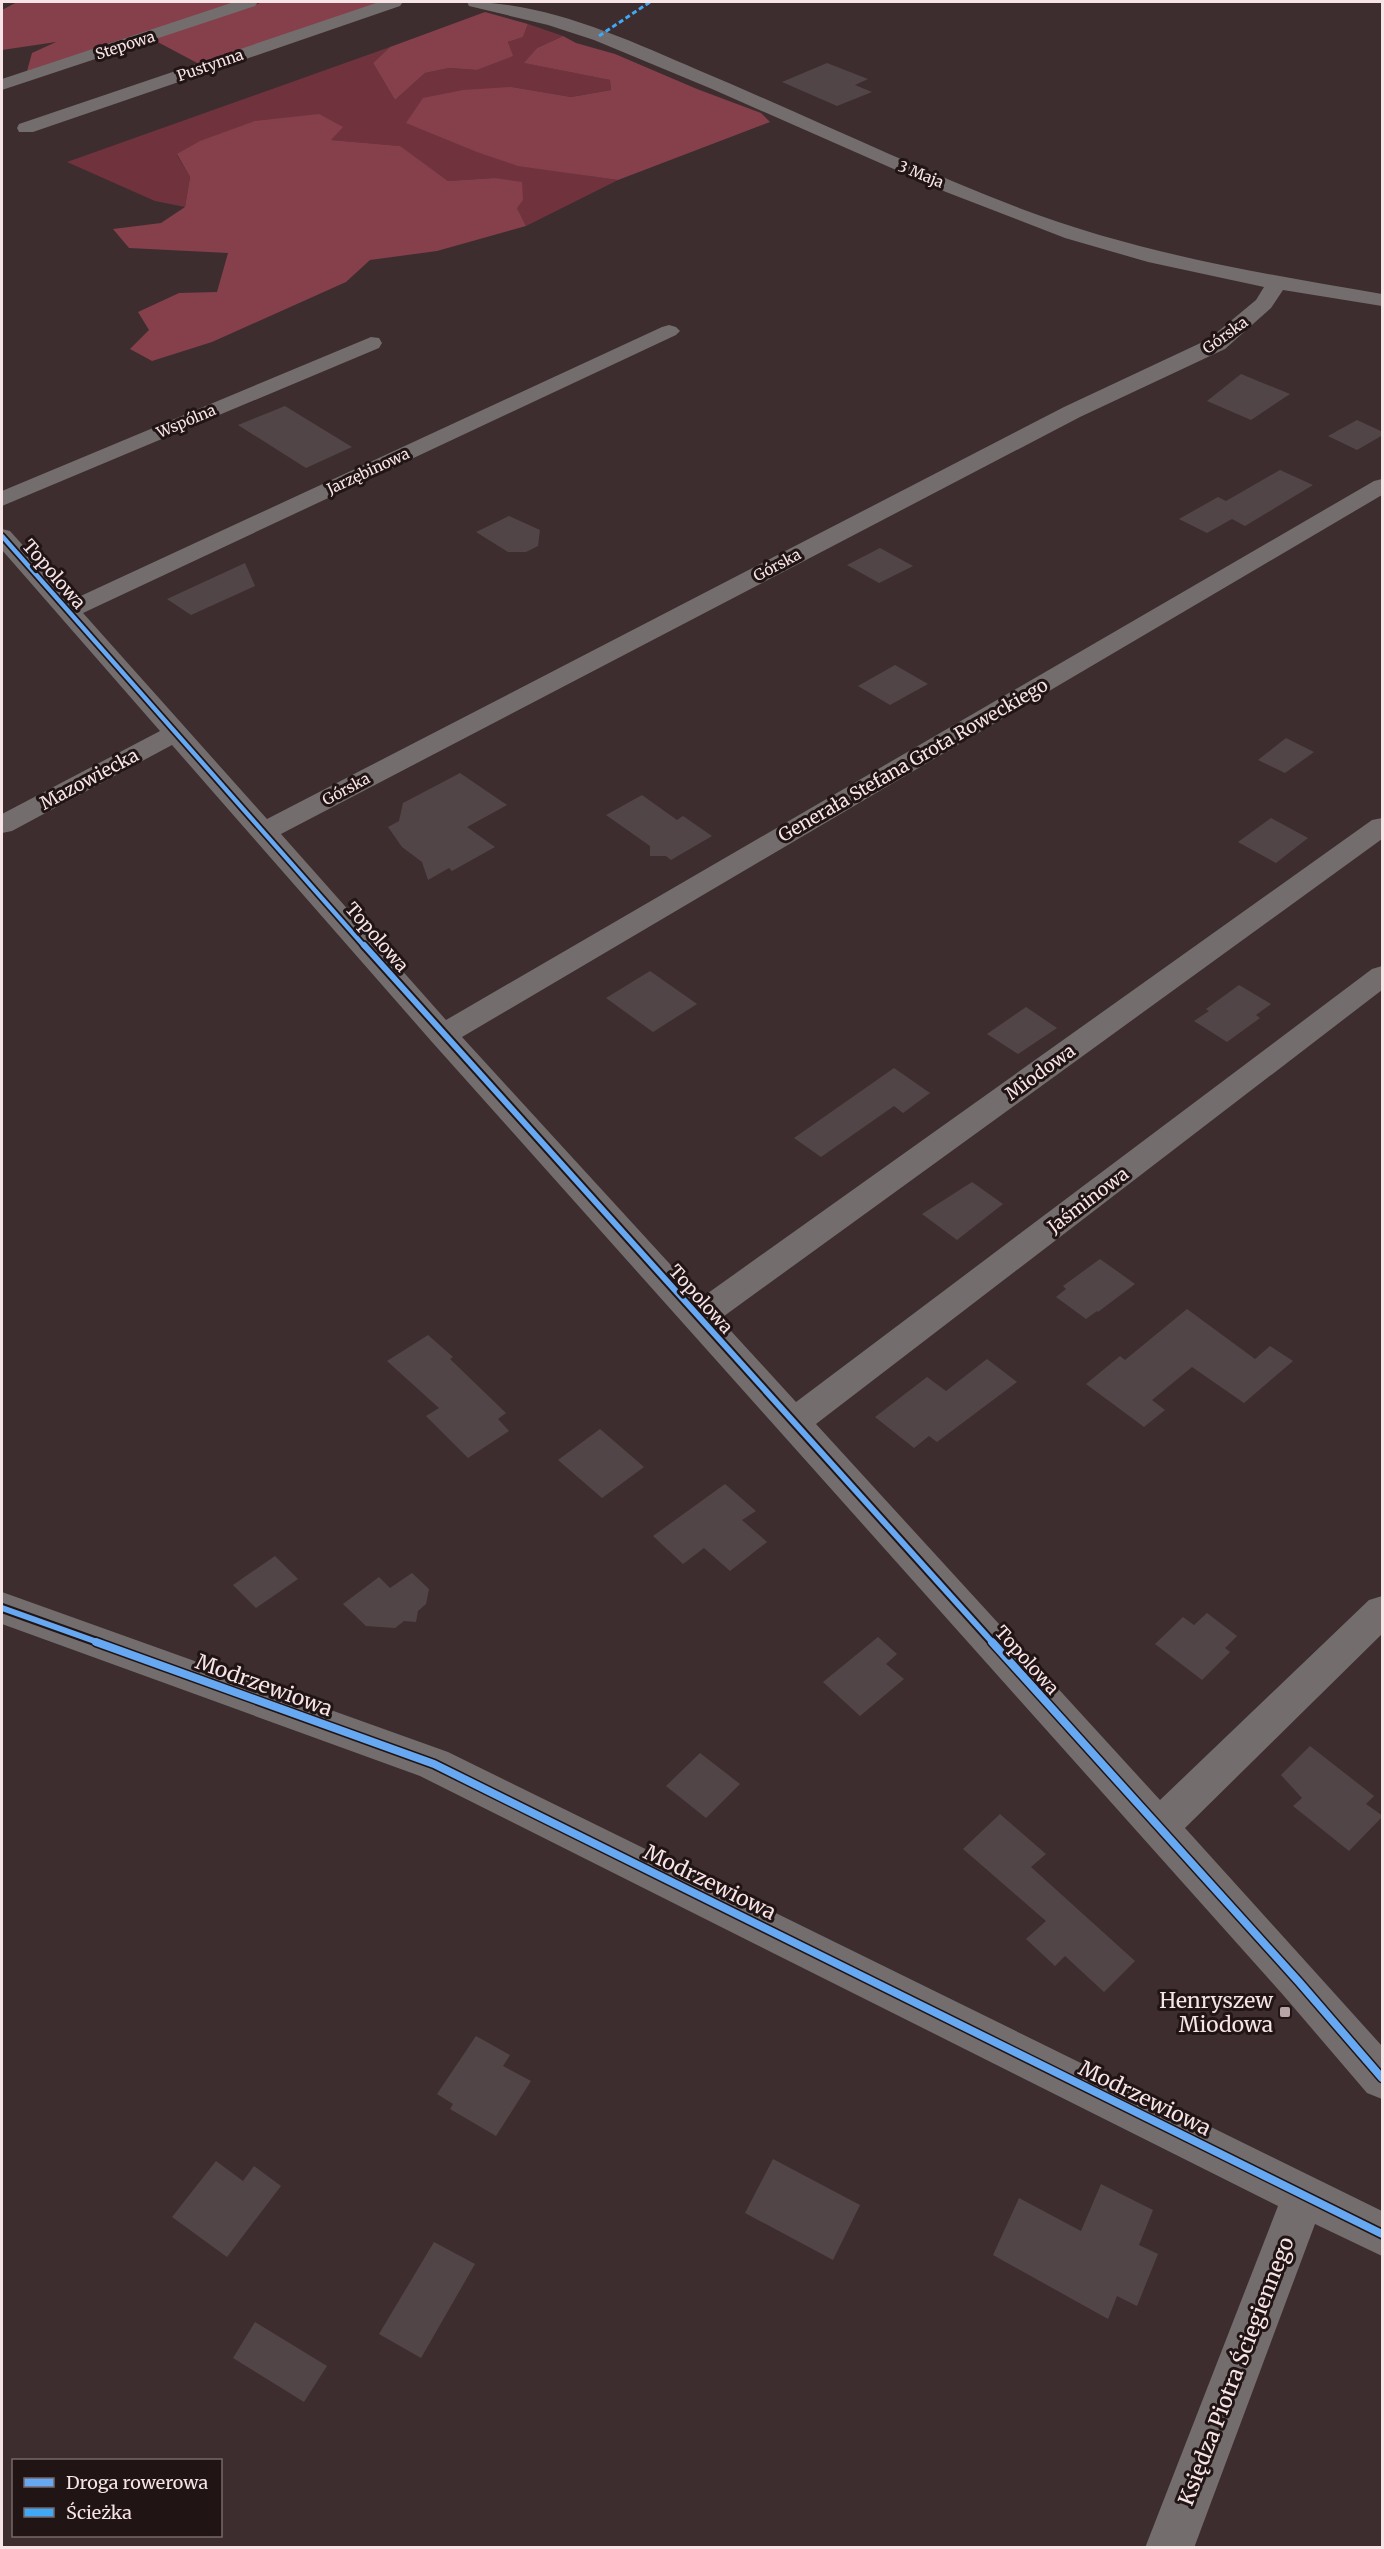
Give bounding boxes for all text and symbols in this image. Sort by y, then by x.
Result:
street label: Stepowa [93,27,157,63]
street label: Pustynna [174,45,246,85]
street label: 3 Maja [895,156,947,192]
street label: Górska [1199,312,1251,358]
street label: Wspólna [153,400,218,442]
street label: Jarzębinowa [323,444,412,499]
street label: Topolowa [17,534,91,614]
street label: Górska [750,545,804,585]
street label: Generała Stefana Grota Roweckiego [774,673,1052,847]
street label: Mazowiecka [36,743,143,815]
street label: Górska [319,769,373,809]
street label: Topolowa [340,897,414,977]
street label: Miodowa [1001,1039,1080,1105]
street label: Jaśminowa [1042,1162,1133,1239]
street label: Topolowa [664,1260,738,1339]
street label: Topolowa [990,1621,1064,1700]
street label: Modrzewiowa [192,1648,336,1722]
street label: Modrzewiowa [639,1838,781,1926]
place label: Henryszew Miodowa [1159,1987,1273,2038]
marker: Henryszew Miodowa [1278,2005,1292,2019]
street label: Modrzewiowa [1074,2054,1216,2142]
street label: Księdza Piotra Ściegiennego [1172,2233,1300,2509]
legend [12,2459,222,2537]
text: Droga rowerowa [66,2471,208,2494]
text: Ścieżka [66,2501,132,2524]

